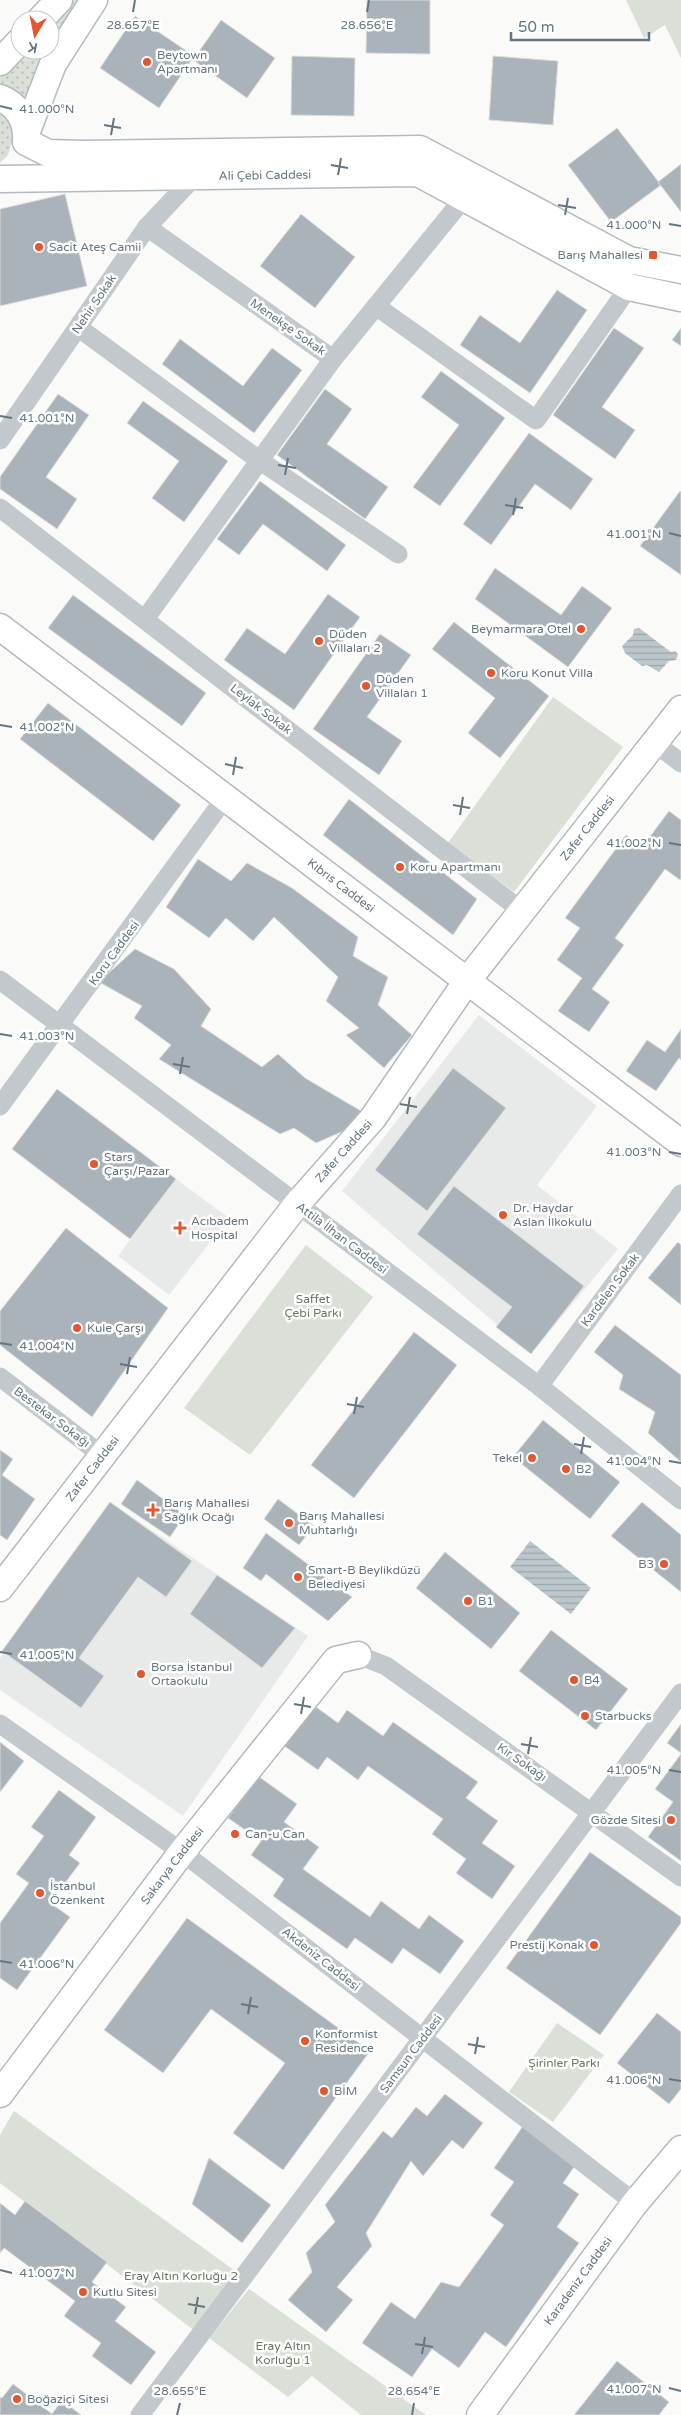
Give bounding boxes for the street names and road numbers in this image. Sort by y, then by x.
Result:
street label: Ali Çebi Caddesi [219,168,311,183]
street label: Nehir Sokak [69,271,119,336]
street label: Menekşe Sokak [248,296,329,358]
street label: Leylak Sokak [228,681,295,738]
street label: Zafer Caddesi [557,793,617,863]
street label: Kıbrıs Caddesi [305,855,378,915]
street label: Koru Caddesi [86,918,142,988]
street label: Zafer Caddesi [312,1117,375,1185]
street label: Attila İlhan Caddesi [294,1199,390,1277]
street label: Kardelen Sokak [578,1250,642,1329]
street label: Bestekar Sokağı [11,1384,93,1450]
street label: Zafer Caddesi [63,1433,122,1504]
street label: Kır Sokağı [495,1740,549,1784]
street label: Sakarya Caddesi [138,1824,206,1907]
street label: Akdeniz Caddesi [279,1924,363,1994]
street label: Samsun Caddesi [377,2012,445,2096]
street label: Karadeniz Caddesi [541,2234,615,2328]

